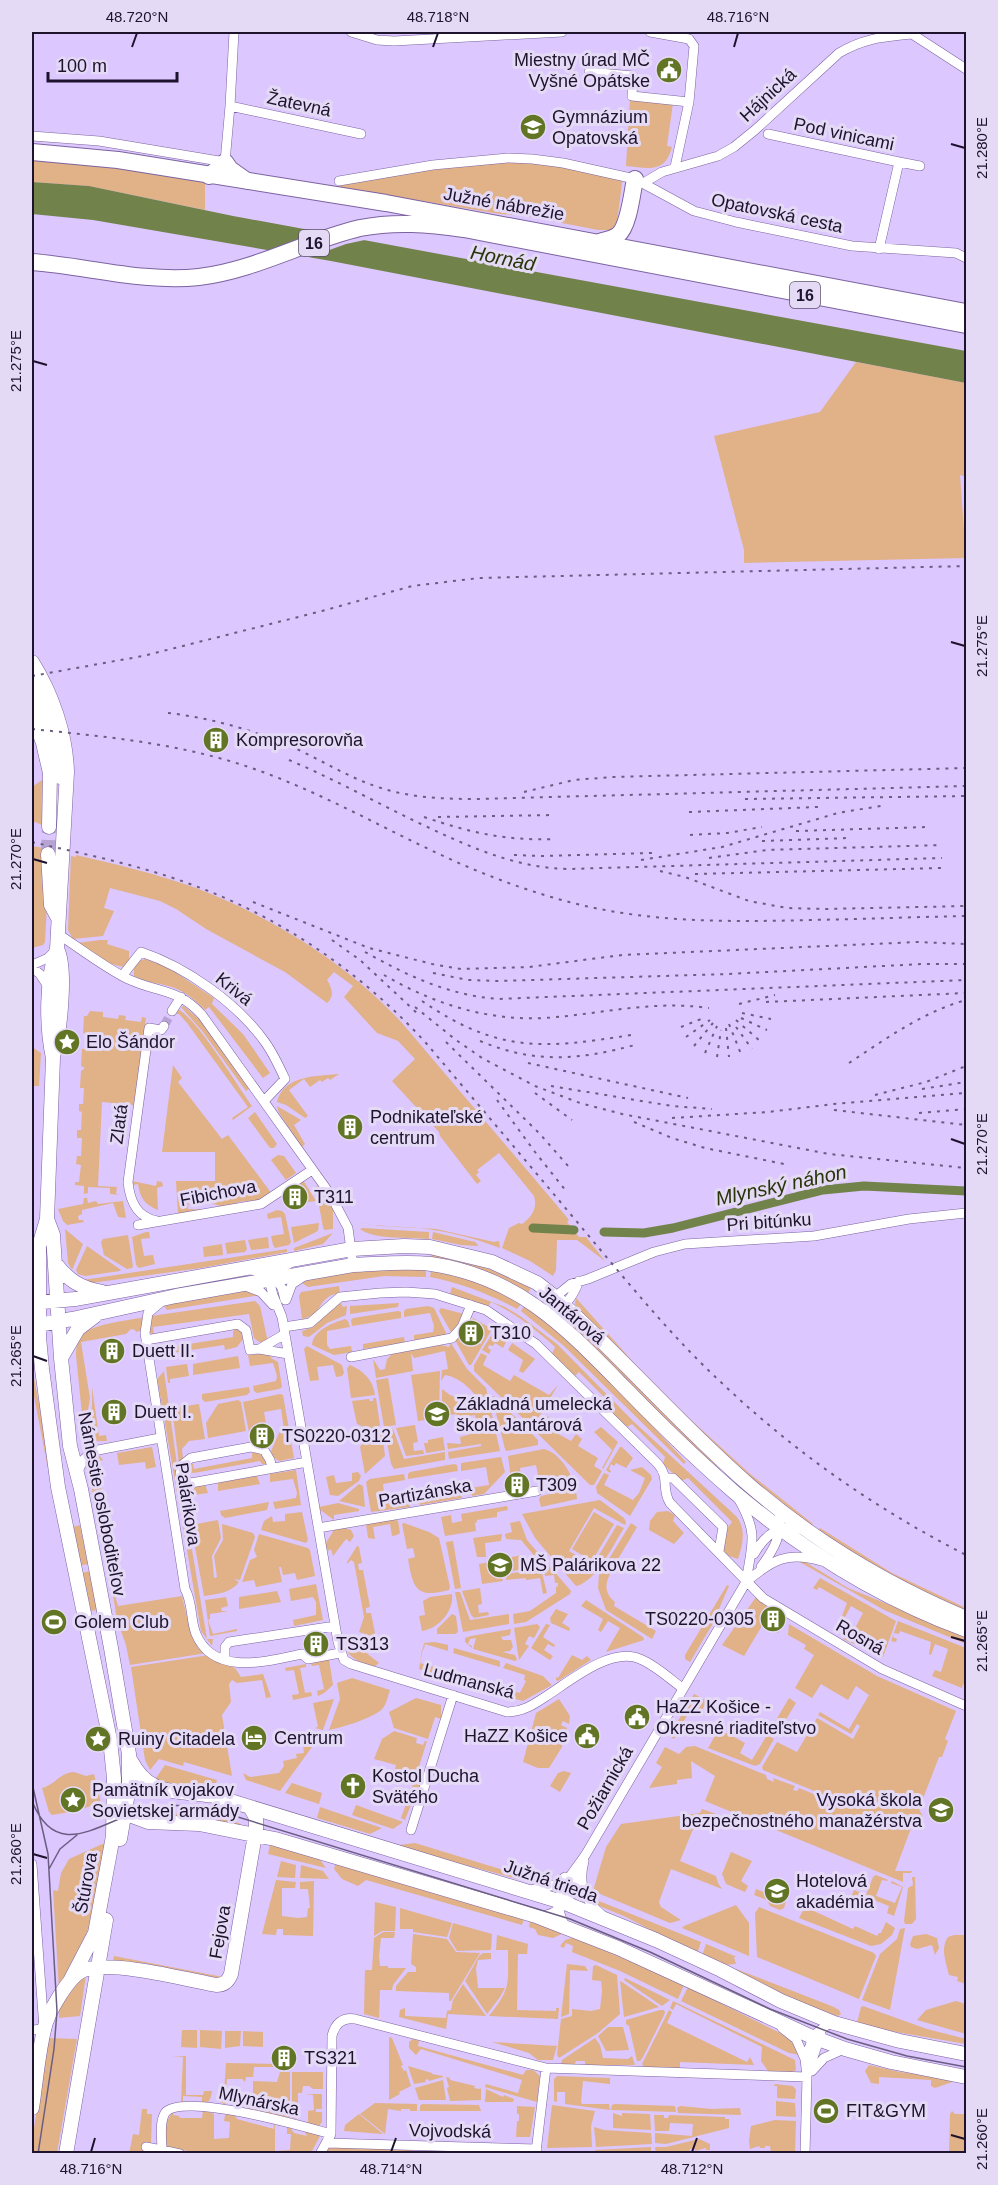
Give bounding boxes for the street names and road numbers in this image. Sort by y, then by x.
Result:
street label: Hájnická [736,63,801,126]
street label: Žatevná [265,87,334,121]
street label: Pod vinicami [792,114,896,154]
street label: Južné nábrežie [442,184,566,224]
street label: Opatovská cesta [709,189,846,237]
road number: 16 [299,230,329,256]
road number: 16 [790,282,820,308]
street label: Krivá [212,968,257,1010]
street label: Zlatá [106,1102,132,1145]
street label: Fibichova [178,1176,259,1210]
street label: Pri bitúnku [726,1209,812,1235]
street label: Jantárová [535,1282,609,1349]
street label: Námestie osloboditeľov [74,1410,130,1598]
street label: Palárikova [172,1461,205,1548]
street label: Partizánska [377,1475,474,1511]
street label: Rosná [832,1615,888,1659]
street label: Ludmanská [421,1659,517,1703]
street label: Požiarnická [573,1742,637,1833]
street label: Štúrova [70,1850,101,1915]
street label: Južná trieda [501,1856,602,1907]
street label: Fejova [205,1903,235,1960]
street label: Mlynárska [217,2083,302,2120]
street label: Vojvodská [409,2120,492,2142]

